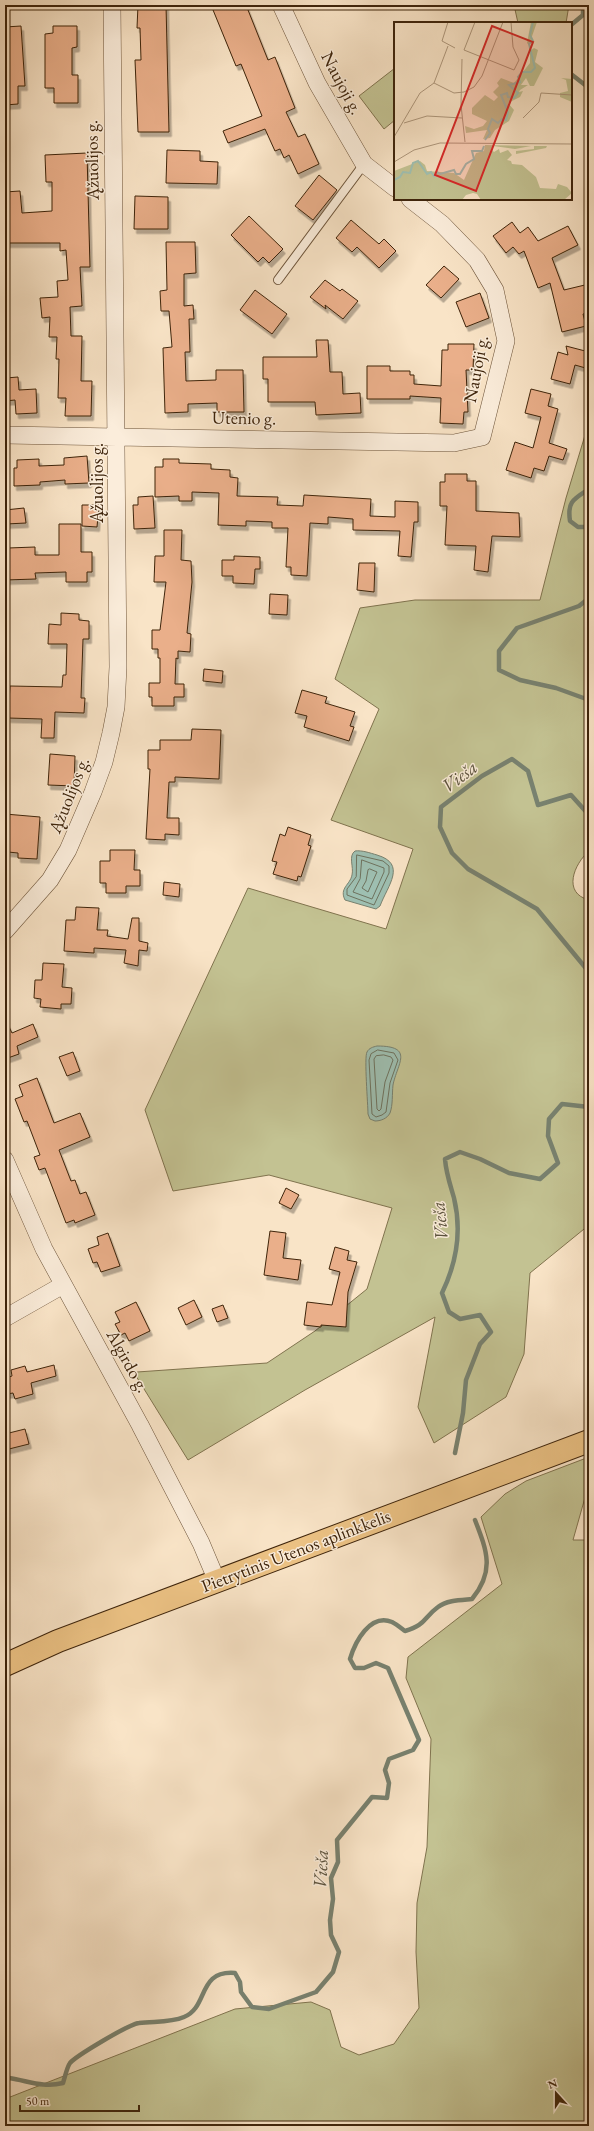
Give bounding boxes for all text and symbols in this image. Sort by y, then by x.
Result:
inset map [394,22,572,200]
street label: Naujoji g. [316,47,369,118]
street label: Ąžuolijos g. [79,120,104,201]
street label: Naujoji g. [458,333,493,404]
street label: Utenio g. [212,405,276,430]
street label: Ąžuolijos g. [85,443,108,524]
street label: Ąžuolijos g. [42,753,94,837]
water label: Vieša [436,755,482,798]
water label: Vieša [425,1200,454,1242]
street label: Algirdo g. [101,1324,155,1396]
street label: Pietrytinis Utenos aplinkkelis [198,1504,394,1597]
water label: Vieša [307,1849,334,1889]
north arrow [536,2073,576,2113]
text: N [546,2075,559,2092]
scale bar [20,2087,139,2113]
text: 50 m [26,2093,50,2109]

